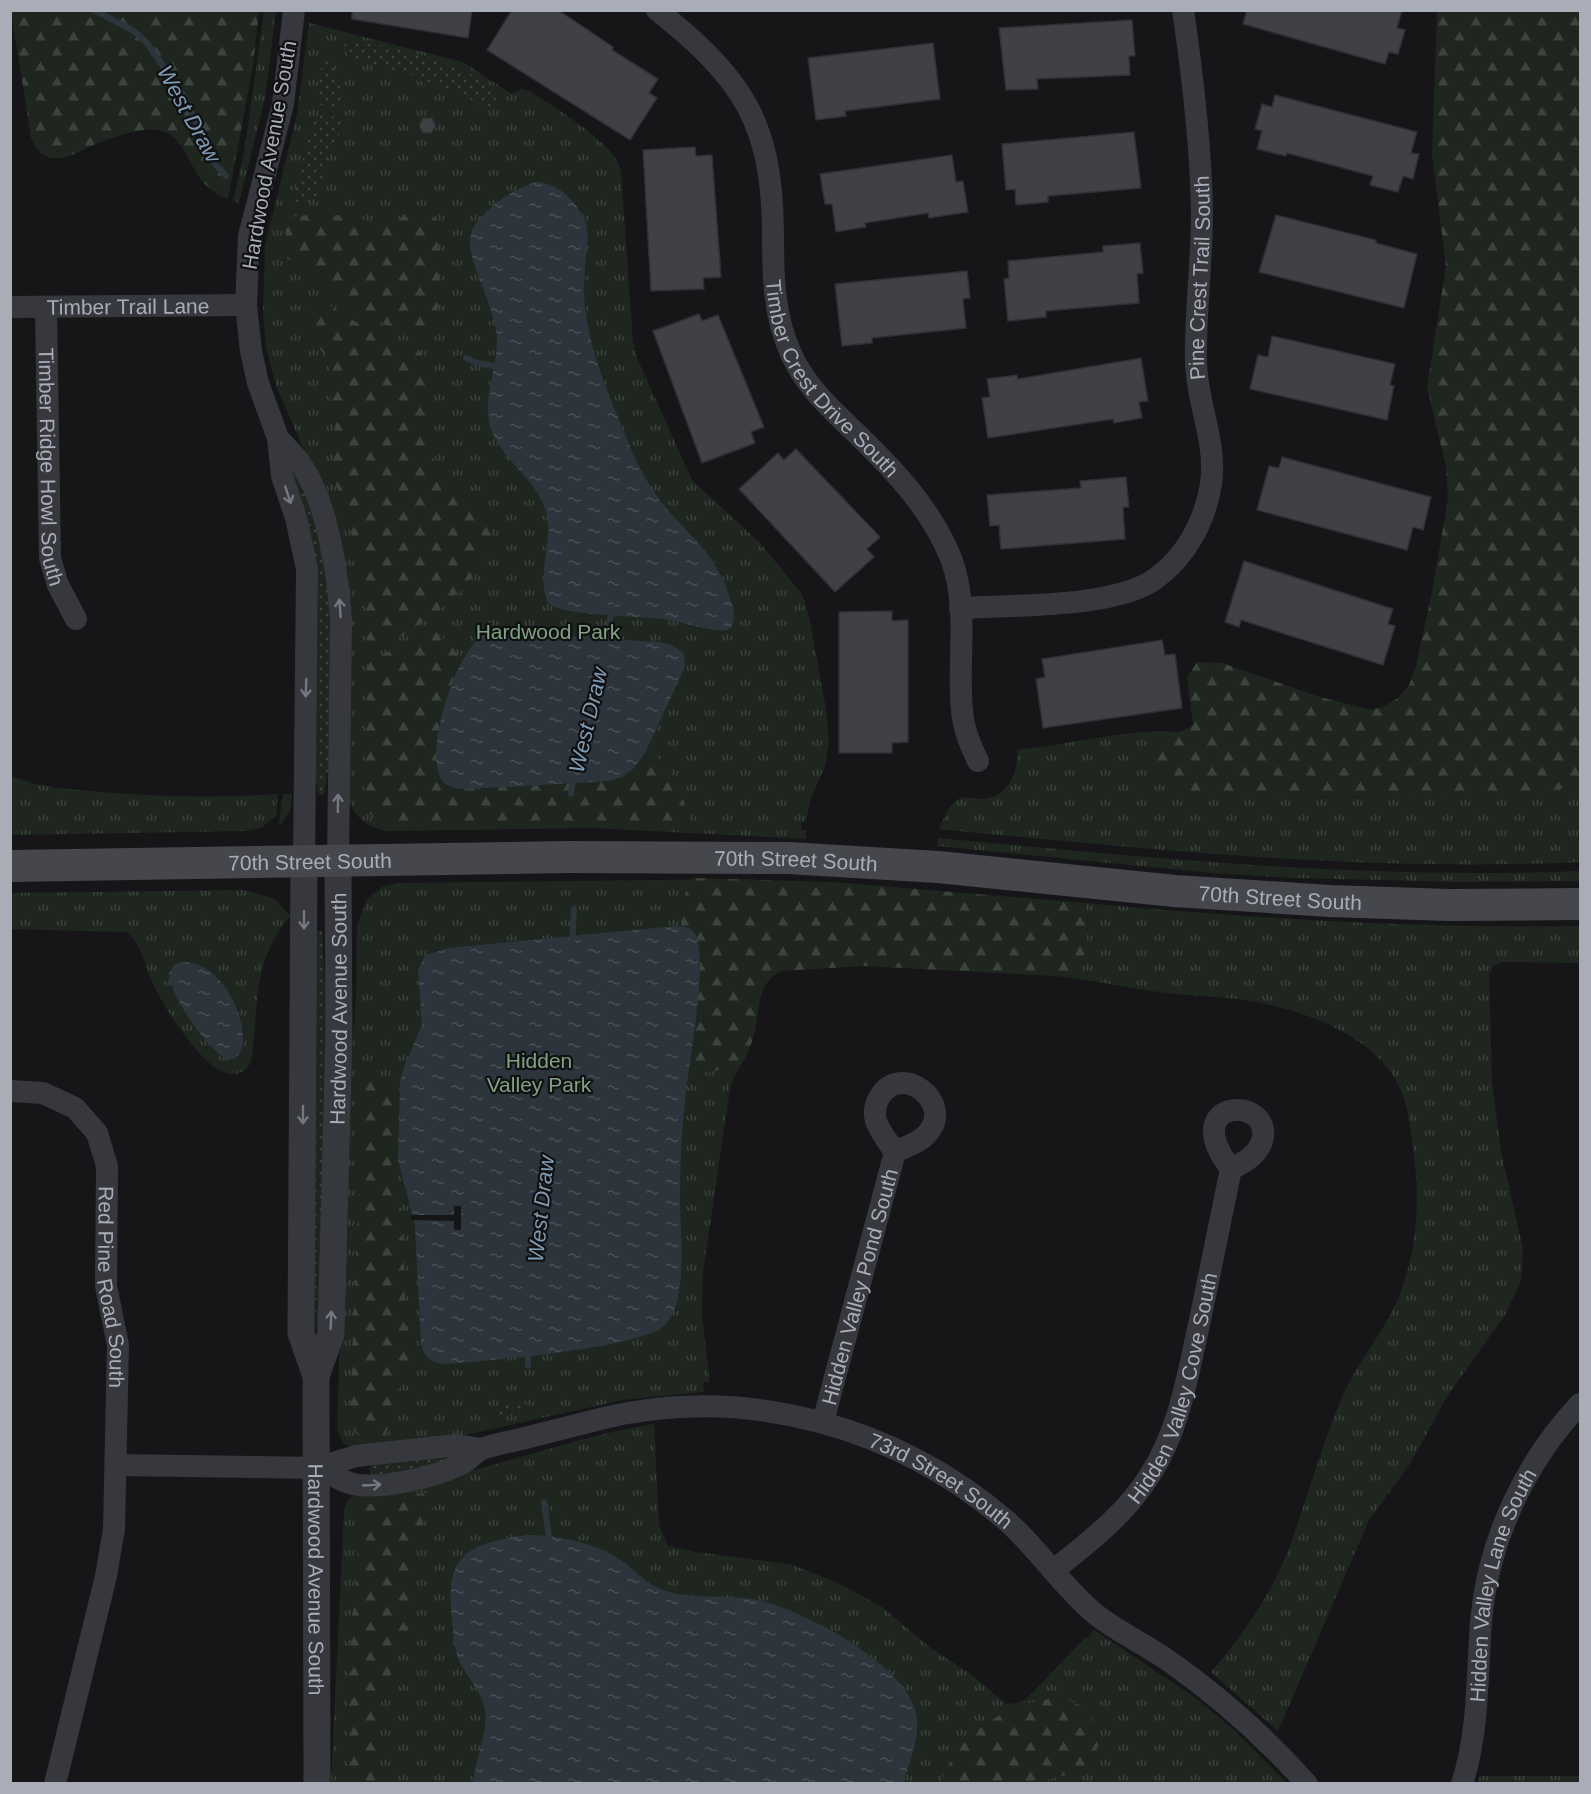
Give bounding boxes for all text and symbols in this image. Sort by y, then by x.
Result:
street label: Hardwood Avenue South [238,39,300,271]
water label: West Draw [152,61,227,169]
street label: Pine Crest Trail South [1184,175,1214,381]
street label: Timber Crest Drive South [762,278,904,481]
street label: Timber Trail Lane [47,294,209,318]
street label: Timber Ridge Howl South [35,347,69,588]
one-way arrow [284,485,295,504]
one-way arrow [334,599,345,619]
park label: Hardwood Park [476,620,621,643]
water label: West Draw [564,663,613,775]
one-way arrow [301,677,312,697]
one-way arrow [332,794,343,814]
street label: 70th Street South [714,846,878,875]
street label: 70th Street South [228,848,392,874]
street label: 70th Street South [1198,881,1362,914]
street label: Hardwood Avenue South [325,893,351,1125]
one-way arrow [298,910,310,930]
park label: Hidden Valley Park [487,1049,592,1096]
one-way arrow [297,1105,309,1125]
water label: West Draw [523,1152,559,1264]
street label: Hidden Valley Pond South [817,1166,902,1407]
street label: Red Pine Road South [93,1186,130,1388]
street label: Hidden Valley Cove South [1122,1270,1221,1508]
one-way arrow [326,1310,337,1330]
street label: 73rd Street South [866,1428,1018,1533]
street label: Hardwood Avenue South [305,1463,328,1696]
street label: Hidden Valley Lane South [1465,1464,1540,1703]
one-way arrow [362,1479,382,1490]

